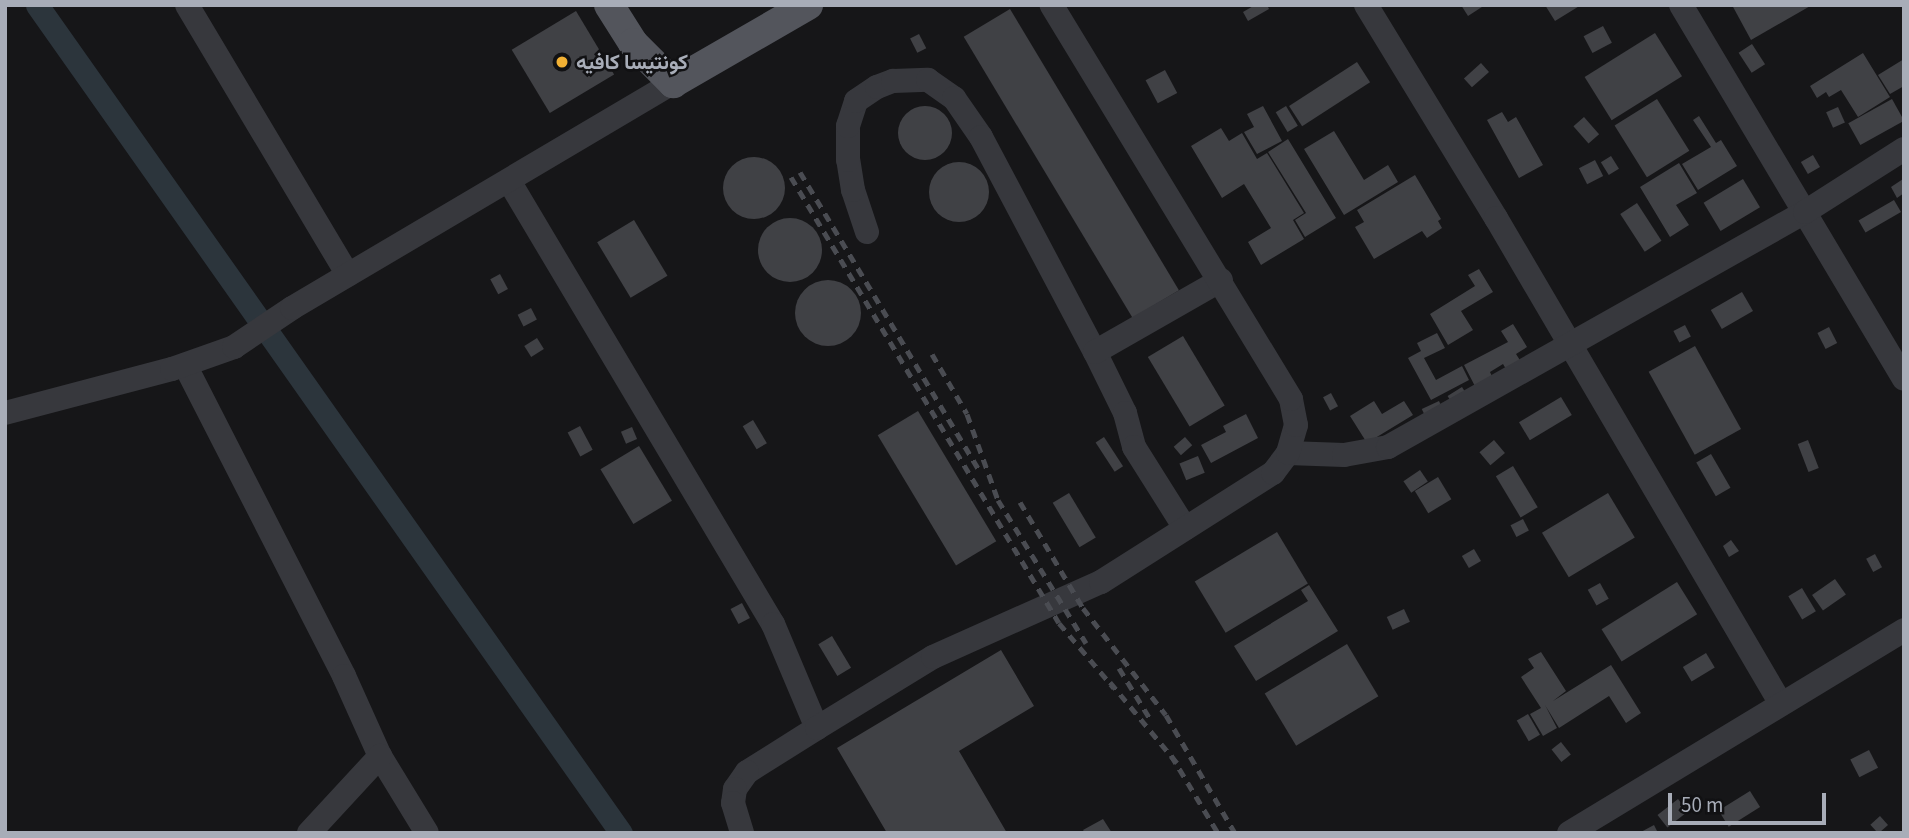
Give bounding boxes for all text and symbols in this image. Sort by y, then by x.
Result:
place label: كونتيسا كافيه [576,49,688,75]
marker: كونتيسا كافيه [554,54,570,70]
scale bar [1671,778,1828,822]
text: 50 m [1681,790,1723,820]

